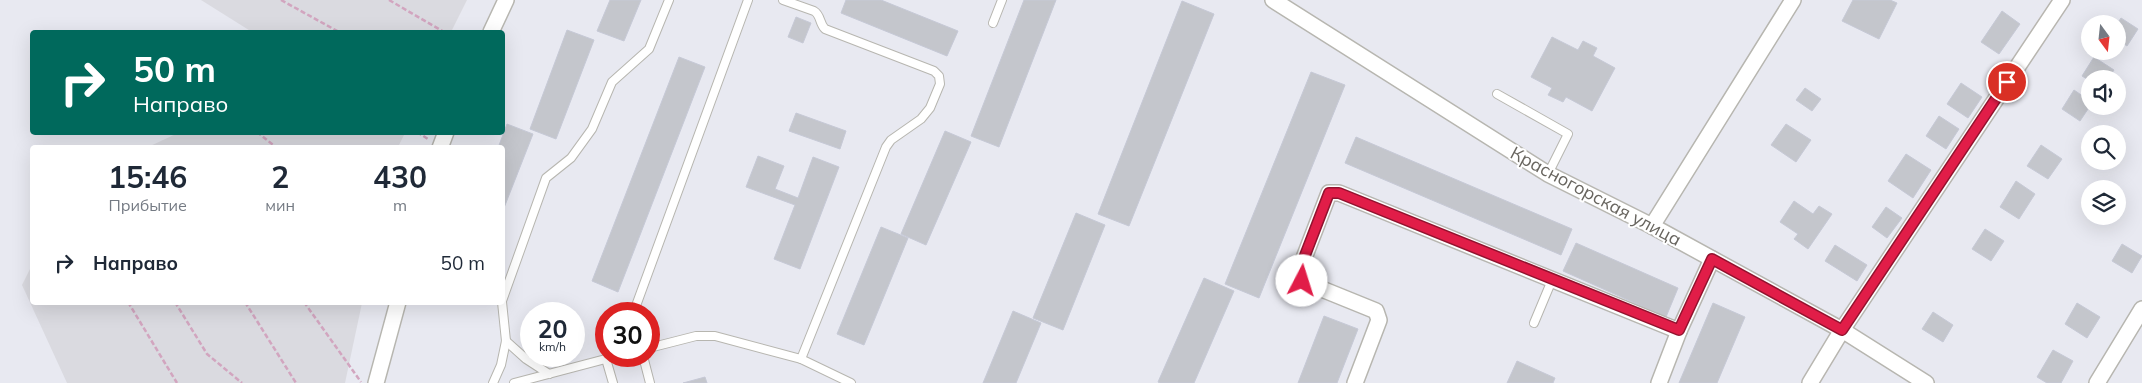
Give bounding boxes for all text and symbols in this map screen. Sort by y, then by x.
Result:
north arrow [2081,15,2126,60]
map controls [2081,15,2126,225]
text: 50 m [133,47,216,91]
icon: right [50,50,115,115]
pin [1986,61,2028,103]
icon: arrive [1993,68,2021,96]
button: sound [2081,70,2126,115]
text: Направо [133,90,228,118]
button: search [2081,125,2126,170]
street label: Красногорская улица [1507,141,1685,251]
text: 15:46 [108,158,187,196]
text: 2 [271,158,289,196]
text: 430 [373,158,427,196]
button: layers [2081,180,2126,225]
text: Прибытие [108,195,187,215]
text: мин [265,195,295,215]
text: m [393,195,407,215]
icon: right [50,249,78,277]
text: Направо [93,251,178,275]
text: 50 m [441,251,485,275]
position arrow [1275,254,1327,306]
speed limit sign: 30 [595,302,660,367]
text: 20 [537,313,568,344]
text: km/h [539,339,566,354]

